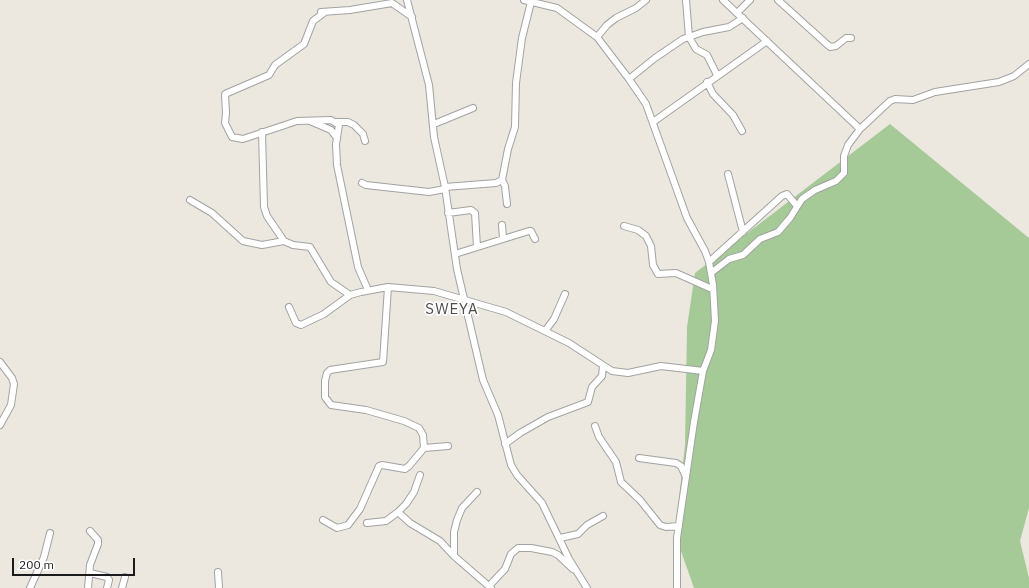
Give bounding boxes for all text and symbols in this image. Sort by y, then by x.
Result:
district label: SWEYA [425,301,479,319]
scale bar [14,550,137,576]
text: 200 m [19,557,54,572]

